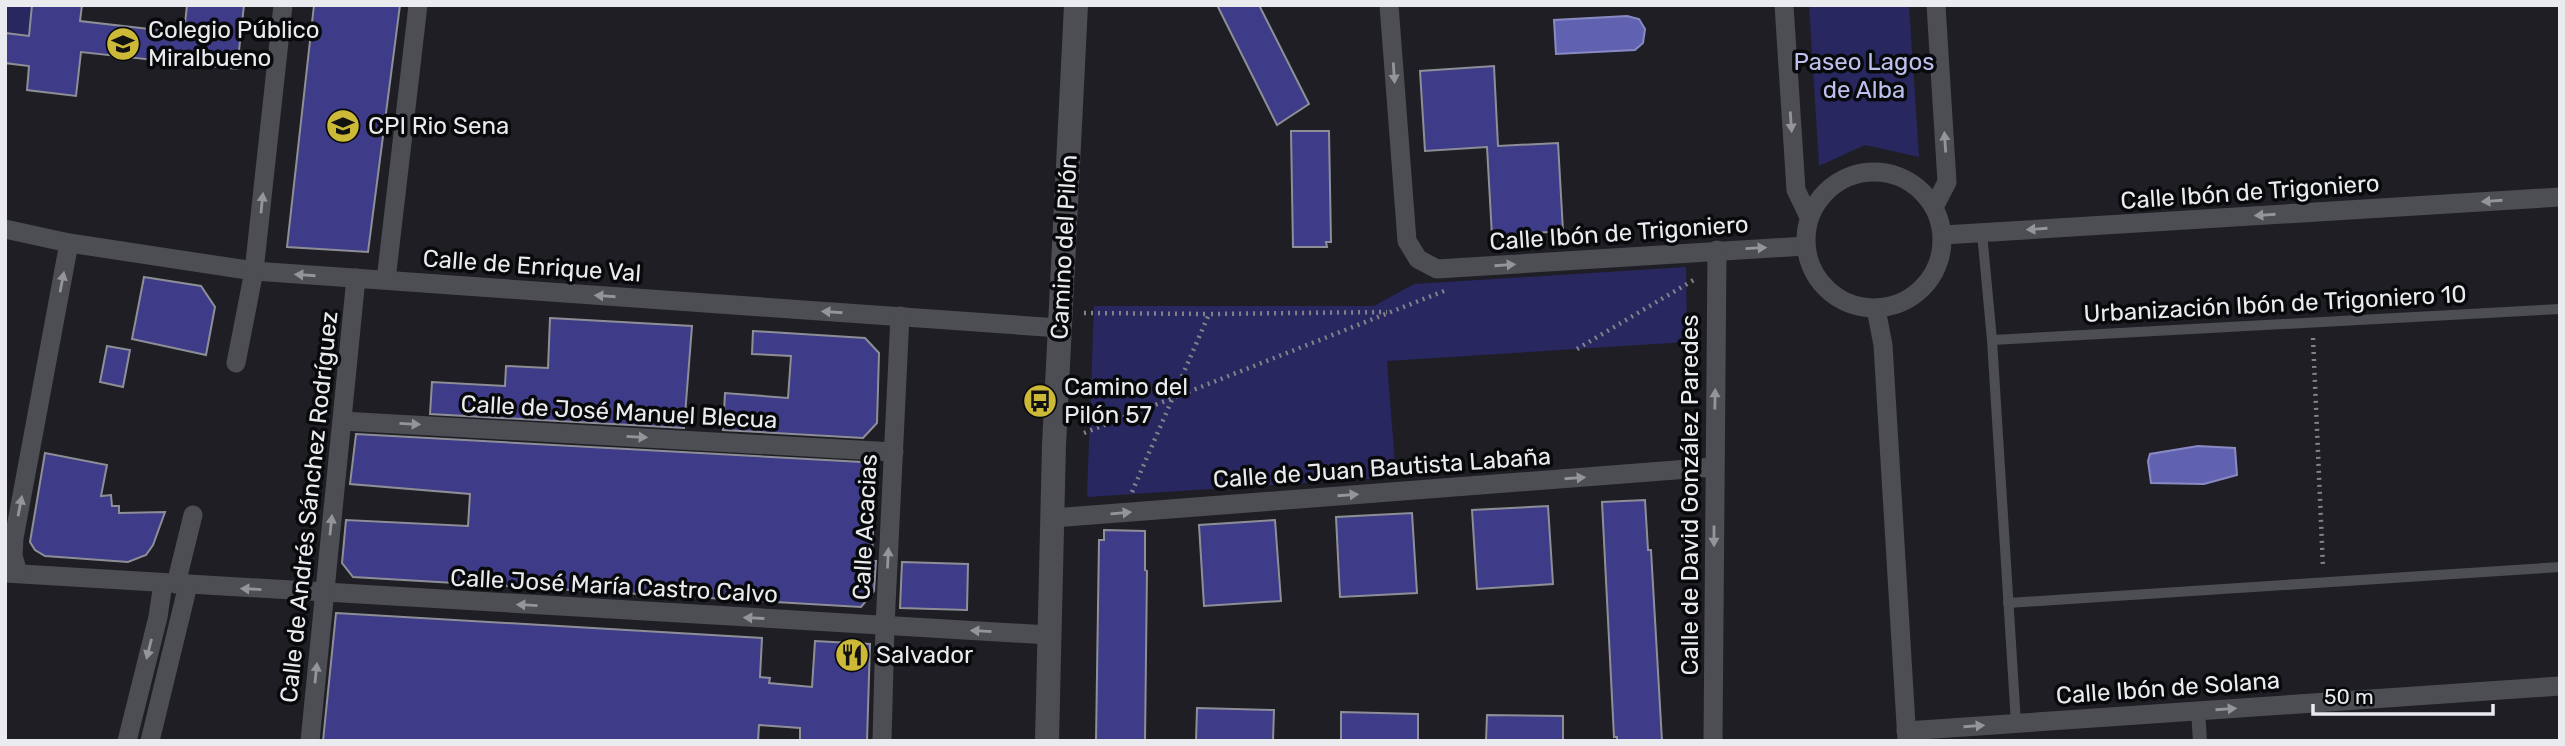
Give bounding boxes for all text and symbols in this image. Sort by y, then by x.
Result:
place label: Colegio Público Miralbueno [148,16,320,72]
school or university icon: Colegio Público Miralbueno [104,25,142,63]
park label: Paseo Lagos de Alba [1794,48,1934,104]
one-way arrow [1389,63,1400,85]
school or university icon: CPI Rio Sena [324,107,362,145]
place label: CPI Rio Sena [368,112,509,140]
one-way arrow [1786,112,1797,134]
one-way arrow [1939,131,1950,153]
street label: Camino del Pilón [1045,154,1083,340]
street label: Calle Ibón de Trigoniero [2119,169,2381,215]
one-way arrow [256,192,267,214]
one-way arrow [2480,196,2502,207]
street label: Calle Ibón de Trigoniero [1488,210,1750,256]
one-way arrow [2253,210,2275,221]
one-way arrow [2026,224,2048,235]
one-way arrow [1745,243,1767,254]
street label: Calle de Enrique Val [422,244,642,288]
one-way arrow [1494,259,1516,270]
one-way arrow [294,269,316,280]
one-way arrow [56,271,67,293]
street label: Urbanización Ibón de Trigoniero 10 [2083,280,2467,328]
one-way arrow [594,290,616,301]
one-way arrow [821,306,843,317]
street label: Calle de Andrés Sánchez Rodríguez [275,310,343,704]
street label: Calle de David González Paredes [1676,315,1704,675]
place label: Camino del Pilón 57 [1064,373,1188,429]
bus stop icon: Camino del Pilón 57 [1021,382,1059,420]
one-way arrow [1709,388,1721,410]
street label: Calle de José Manuel Blecua [460,390,778,434]
one-way arrow [399,419,421,430]
one-way arrow [626,432,648,443]
street label: Calle de Juan Bautista Labaña [1212,442,1552,494]
street label: Calle Acacias [847,453,883,601]
one-way arrow [1564,472,1586,483]
one-way arrow [1337,489,1359,500]
one-way arrow [15,495,26,517]
one-way arrow [1110,507,1132,518]
one-way arrow [326,514,337,536]
one-way arrow [1708,525,1720,547]
one-way arrow [883,547,894,569]
street label: Calle José María Castro Calvo [449,563,779,609]
one-way arrow [239,583,261,594]
one-way arrow [516,599,538,610]
one-way arrow [743,613,765,624]
one-way arrow [970,626,992,637]
restaurant icon: Salvador [833,636,871,674]
one-way arrow [143,638,154,660]
place label: Salvador [876,641,973,669]
one-way arrow [311,662,322,684]
street label: Calle Ibón de Solana [2055,666,2281,710]
scale bar [2313,672,2493,716]
text: 50 m [2324,684,2374,709]
one-way arrow [2215,703,2237,714]
one-way arrow [1963,720,1985,731]

